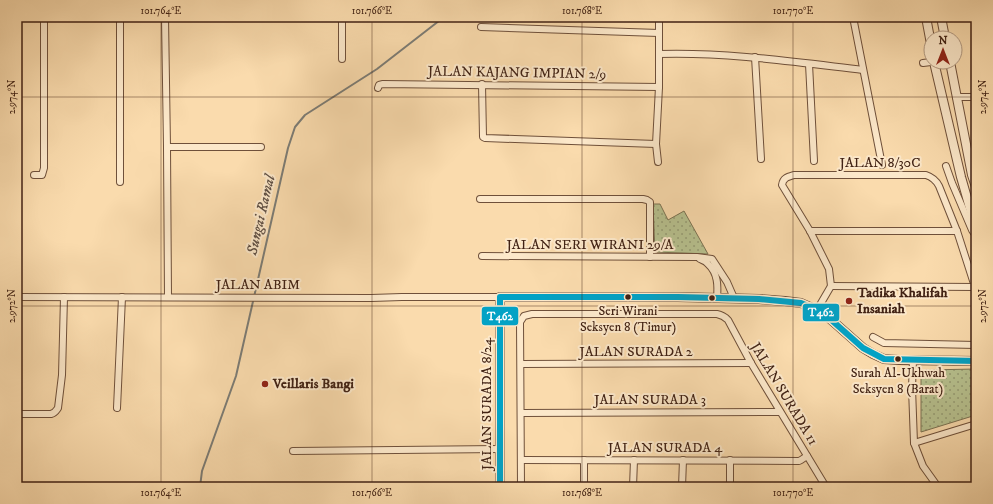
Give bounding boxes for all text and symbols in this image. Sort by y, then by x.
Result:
text: 101.764°E [141,5,181,17]
text: 101.766°E [352,5,392,17]
text: 101.768°E [562,5,602,17]
text: 101.770°E [773,5,813,17]
north arrow [923,30,963,70]
text: N [938,34,948,48]
street label: JALAN KAJANG IMPIAN 2/9 [426,62,606,84]
text: 2.974°N [6,80,18,114]
text: 2.974°N [977,80,989,114]
street label: JALAN 8/30C [838,154,920,172]
water label: Sungai Ramal [242,171,280,258]
street label: JALAN SERI WIRANI 29/A [504,236,675,254]
street label: JALAN ABIM [214,276,300,294]
place label: Tadika Khalifah Insaniah [856,284,948,318]
text: 2.972°N [6,289,18,323]
text: 2.972°N [977,289,989,323]
marker: Seri Wirani Seksyen 8 (Timur) [623,292,633,302]
unlabelled marker [707,293,717,303]
marker: Tadika Khalifah Insaniah [844,296,854,306]
place label: Seri Wirani Seksyen 8 (Timur) [580,303,676,335]
line badge: T462 [802,303,840,322]
line badge: T462 [481,306,519,326]
text: T462 [807,306,834,320]
text: T462 [486,310,513,324]
street label: JALAN SURADA 8/24 [478,337,496,472]
street label: JALAN SURADA 11 [745,338,822,449]
street label: JALAN SURADA 2 [577,343,693,361]
marker: Surah Al-Ukhwah Seksyen 8 (Barat) [893,354,903,364]
place label: Surah Al-Ukhwah Seksyen 8 (Barat) [851,365,945,397]
place label: Veillaris Bangi [272,375,354,393]
marker: Veillaris Bangi [260,379,270,389]
street label: JALAN SURADA 3 [592,391,706,409]
street label: JALAN SURADA 4 [606,439,723,457]
text: 101.764°E [141,487,181,499]
text: 101.766°E [352,487,392,499]
text: 101.768°E [562,487,602,499]
text: 101.770°E [773,487,813,499]

